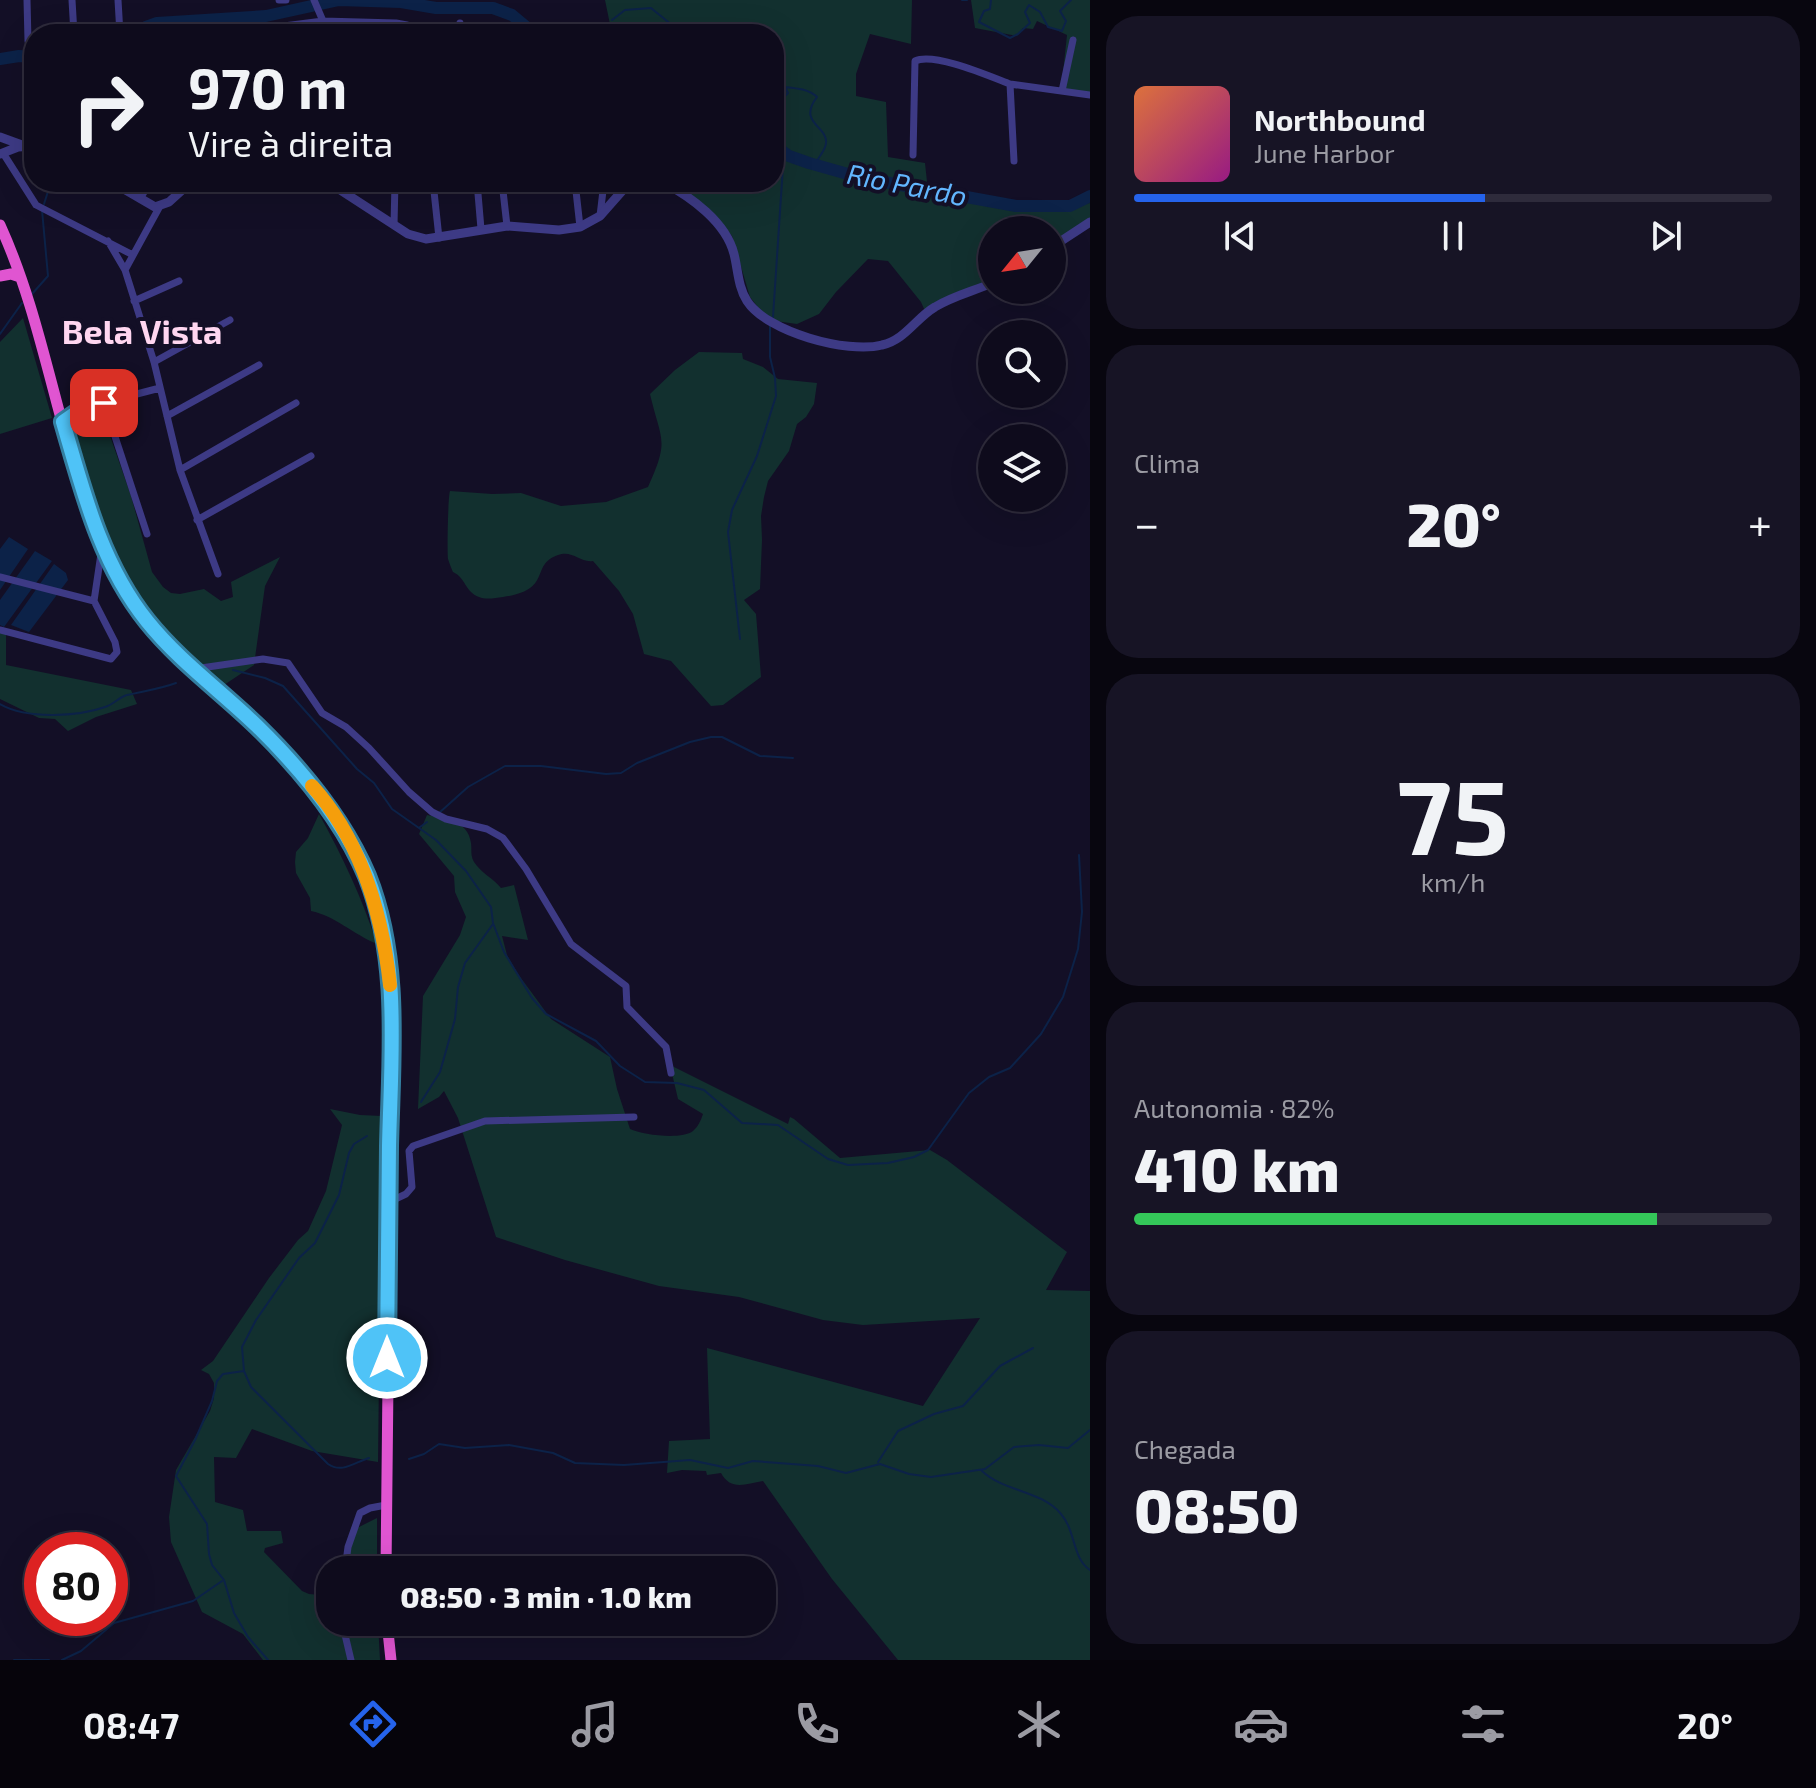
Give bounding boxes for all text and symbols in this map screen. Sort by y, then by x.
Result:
text: 970 m [188,53,347,120]
icon: right [56,56,160,160]
text: Northbound [1254,101,1426,137]
text: Vire à direita [188,121,393,164]
text: June Harbor [1254,137,1395,168]
water label: Rio Pardo [844,156,970,212]
icon: previous [1218,214,1262,258]
icon: pause [1431,214,1475,258]
icon: next [1644,214,1688,258]
north arrow [978,216,1066,304]
map controls [978,216,1066,512]
district label: Bela Vista [62,310,222,351]
button: search [978,320,1066,408]
pin [70,369,138,437]
icon: arrive [82,381,126,425]
button: layers [978,424,1066,512]
text: Clima [1134,447,1200,478]
text: 20° [1407,487,1501,559]
text: − [1134,496,1160,549]
text: + [1748,496,1772,549]
text: 75 [1397,751,1509,876]
text: km/h [1421,866,1485,897]
text: Autonomia · 82% [1134,1092,1334,1123]
text: 410 km [1134,1132,1340,1204]
position arrow [345,1316,429,1400]
text: Chegada [1134,1433,1236,1464]
text: 08:50 [1134,1473,1299,1545]
speed limit sign: 80 [24,1532,128,1636]
text: 08:50 · 3 min · 1.0 km [400,1578,692,1614]
icon: directions [345,1696,401,1752]
icon: music [567,1696,623,1752]
icon: phone [789,1696,845,1752]
icon: climate [1011,1696,1067,1752]
icon: car [1233,1696,1289,1752]
icon: filters [1455,1696,1511,1752]
text: 08:47 [83,1703,179,1746]
text: 20° [1677,1703,1733,1746]

